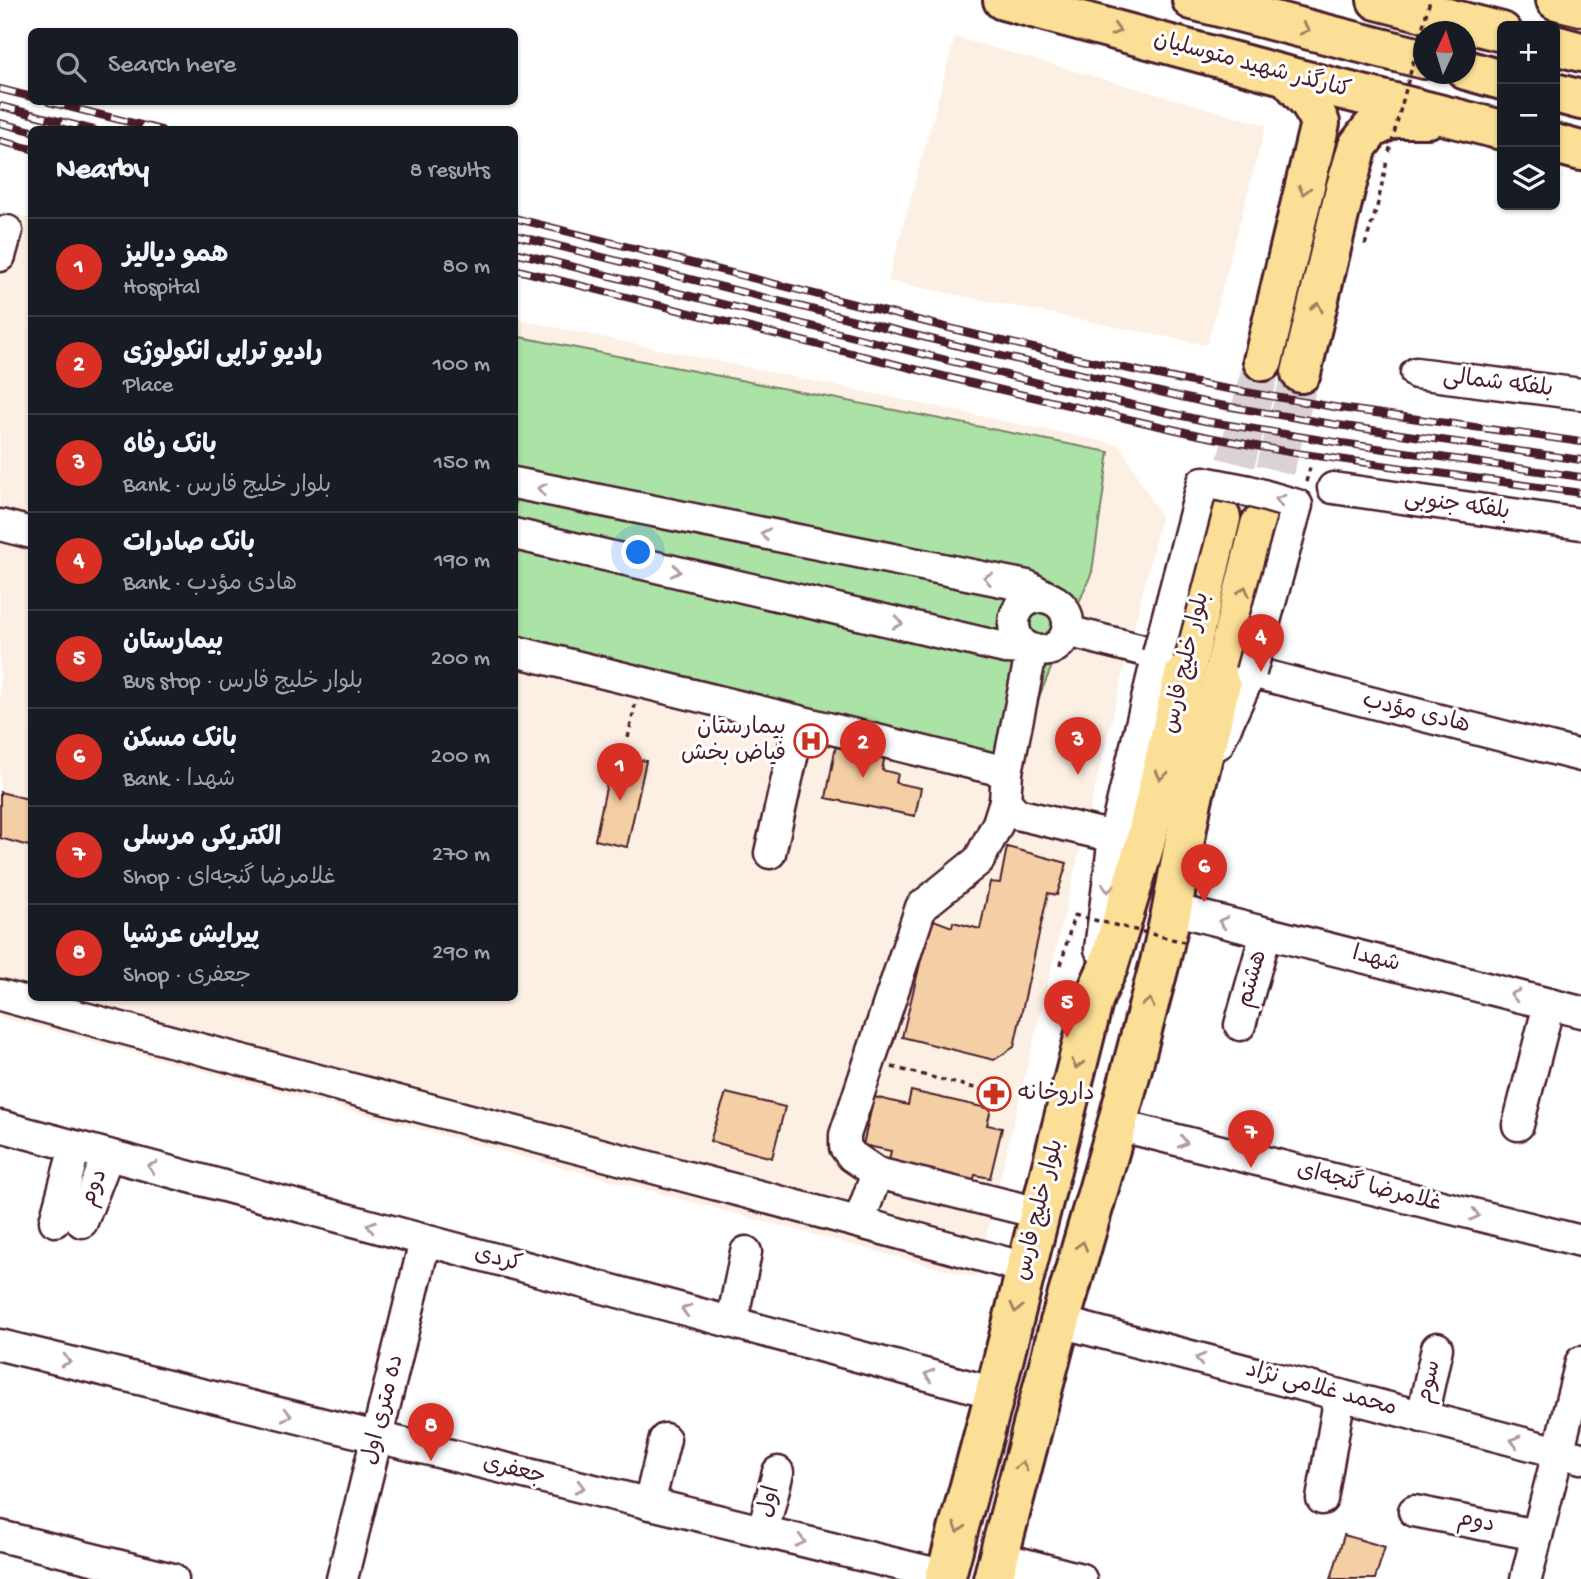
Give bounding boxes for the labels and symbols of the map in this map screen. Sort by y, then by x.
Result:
one-way arrow [1299,21,1311,35]
north arrow [1413,21,1476,84]
one-way arrow [1110,22,1122,36]
street label: کنارگذر شهید متوسلیان [1151,24,1354,105]
one-way arrow [1298,184,1312,196]
one-way arrow [1308,301,1323,313]
street label: بلفکه شمالی [1441,364,1555,404]
one-way arrow [536,482,548,497]
street label: بلفکه جنوبی [1403,485,1511,527]
one-way arrow [1274,494,1286,509]
one-way arrow [759,527,771,542]
your location [621,535,655,569]
one-way arrow [670,563,682,578]
one-way arrow [982,572,994,587]
one-way arrow [1236,585,1250,597]
street label: بلوار خلیج فارس [1158,590,1216,736]
pin: 4 [1238,614,1284,672]
one-way arrow [892,615,904,629]
street label: هادی مؤدب [1359,688,1473,740]
place label: بیمارستان فیاض بخش [681,715,786,768]
pin: 3 [1055,717,1101,775]
pin: 2 [840,720,886,778]
hospital icon: بیمارستان فیاض بخش [792,722,830,760]
pin: 1 [597,743,643,801]
one-way arrow [1155,769,1169,781]
pin: 6 [1181,844,1227,902]
one-way arrow [1100,882,1115,894]
one-way arrow [1217,916,1229,930]
street label: شهدا [1349,941,1403,979]
street label: هشتم [1232,947,1275,1011]
pin: 5 [1044,980,1090,1038]
one-way arrow [1509,989,1521,1003]
one-way arrow [1141,997,1155,1009]
one-way arrow [1071,1057,1085,1069]
pharmacy icon: داروخانه [975,1075,1013,1113]
place label: داروخانه [1018,1081,1095,1108]
pin: 7 [1228,1110,1274,1168]
one-way arrow [1177,1134,1189,1148]
street label: بلوار خلیج فارس [1009,1137,1071,1283]
street label: غلامرضا گنجه‌ای [1294,1154,1445,1219]
one-way arrow [146,1161,158,1175]
street label: دوم [76,1166,115,1211]
one-way arrow [1469,1207,1481,1221]
one-way arrow [365,1220,377,1234]
one-way arrow [1074,1240,1089,1252]
street label: کردی [471,1241,525,1279]
one-way arrow [1009,1302,1024,1314]
one-way arrow [680,1304,692,1318]
street label: ده متری اول [357,1352,411,1468]
one-way arrow [60,1353,72,1367]
one-way arrow [1194,1353,1206,1367]
street label: محمد غلامی نژاد [1242,1357,1400,1423]
street label: سوم [1412,1358,1448,1406]
one-way arrow [923,1369,935,1383]
pin: 8 [408,1403,454,1461]
one-way arrow [281,1407,293,1421]
one-way arrow [1509,1435,1521,1449]
street label: جعفری [480,1450,548,1492]
one-way arrow [1014,1460,1028,1472]
one-way arrow [573,1479,585,1493]
street label: اول [753,1483,787,1521]
street label: دوم [1455,1506,1497,1541]
one-way arrow [953,1522,967,1534]
one-way arrow [794,1533,806,1547]

